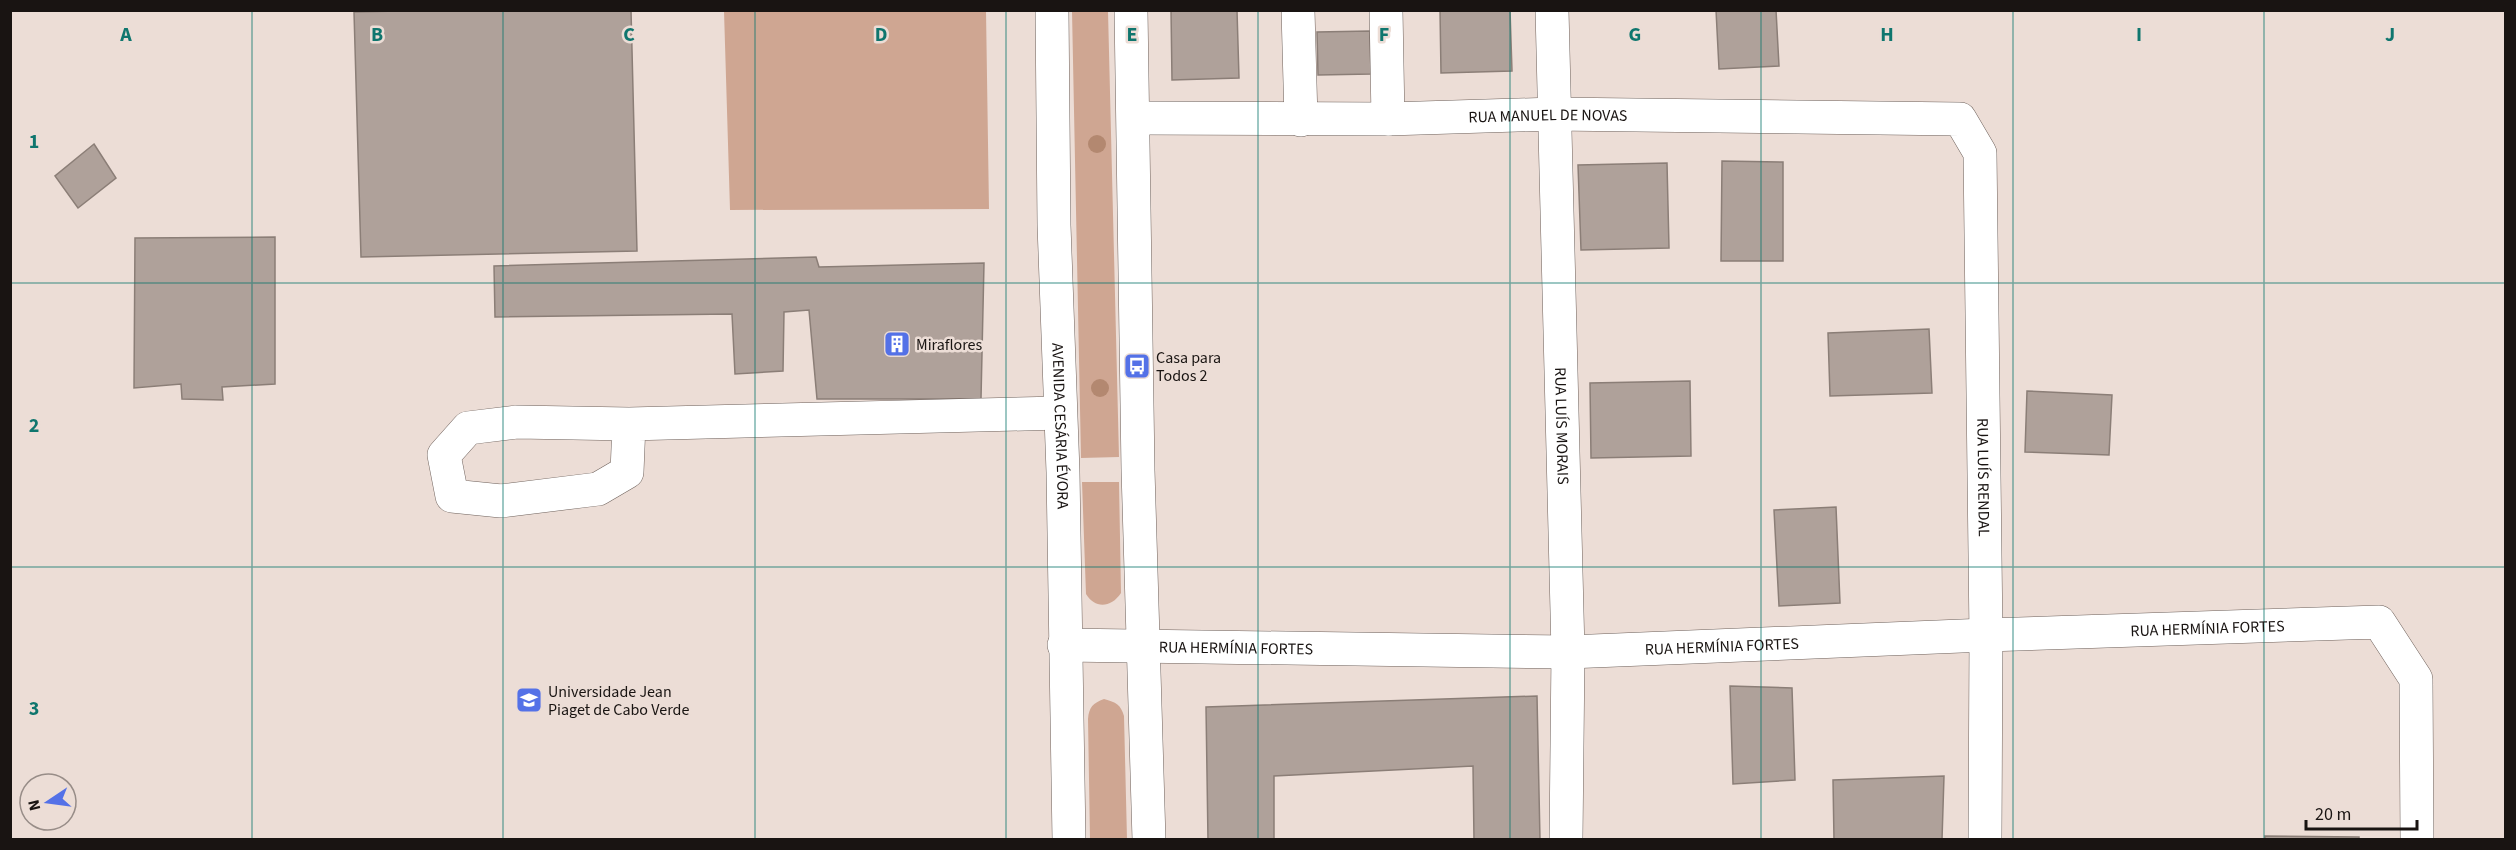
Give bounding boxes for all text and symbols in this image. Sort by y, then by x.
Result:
text: A [119,21,132,49]
text: B [371,21,383,49]
text: C [623,21,635,49]
text: D [875,21,887,49]
text: E [1127,21,1137,49]
text: F [1379,21,1389,49]
text: G [1629,21,1641,49]
text: H [1880,21,1894,49]
text: I [2136,21,2142,49]
text: J [2385,21,2395,49]
street label: RUA MANUEL DE NOVAS [1468,104,1628,129]
text: 1 [29,128,39,156]
building icon: Miraflores [882,329,912,359]
place label: Miraflores [916,334,983,356]
street label: AVENIDA CESÁRIA ÉVORA [1046,342,1074,509]
place label: Casa para Todos 2 [1156,347,1221,387]
bus stop icon: Casa para Todos 2 [1122,351,1152,381]
street label: RUA LUÍS MORAIS [1549,367,1574,485]
text: 2 [29,412,39,440]
street label: RUA LUÍS RENDAL [1971,418,1995,537]
street label: RUA HERMÍNIA FORTES [2130,615,2285,642]
street label: RUA HERMÍNIA FORTES [1644,633,1799,661]
street label: RUA HERMÍNIA FORTES [1159,636,1313,660]
place label: Universidade Jean Piaget de Cabo Verde [548,681,689,721]
school or university icon: Universidade Jean Piaget de Cabo Verde [514,685,544,715]
text: 3 [29,695,39,723]
north arrow [18,772,78,832]
scale bar [2306,793,2417,831]
text: N [22,797,46,813]
text: 20 m [2315,802,2351,827]

